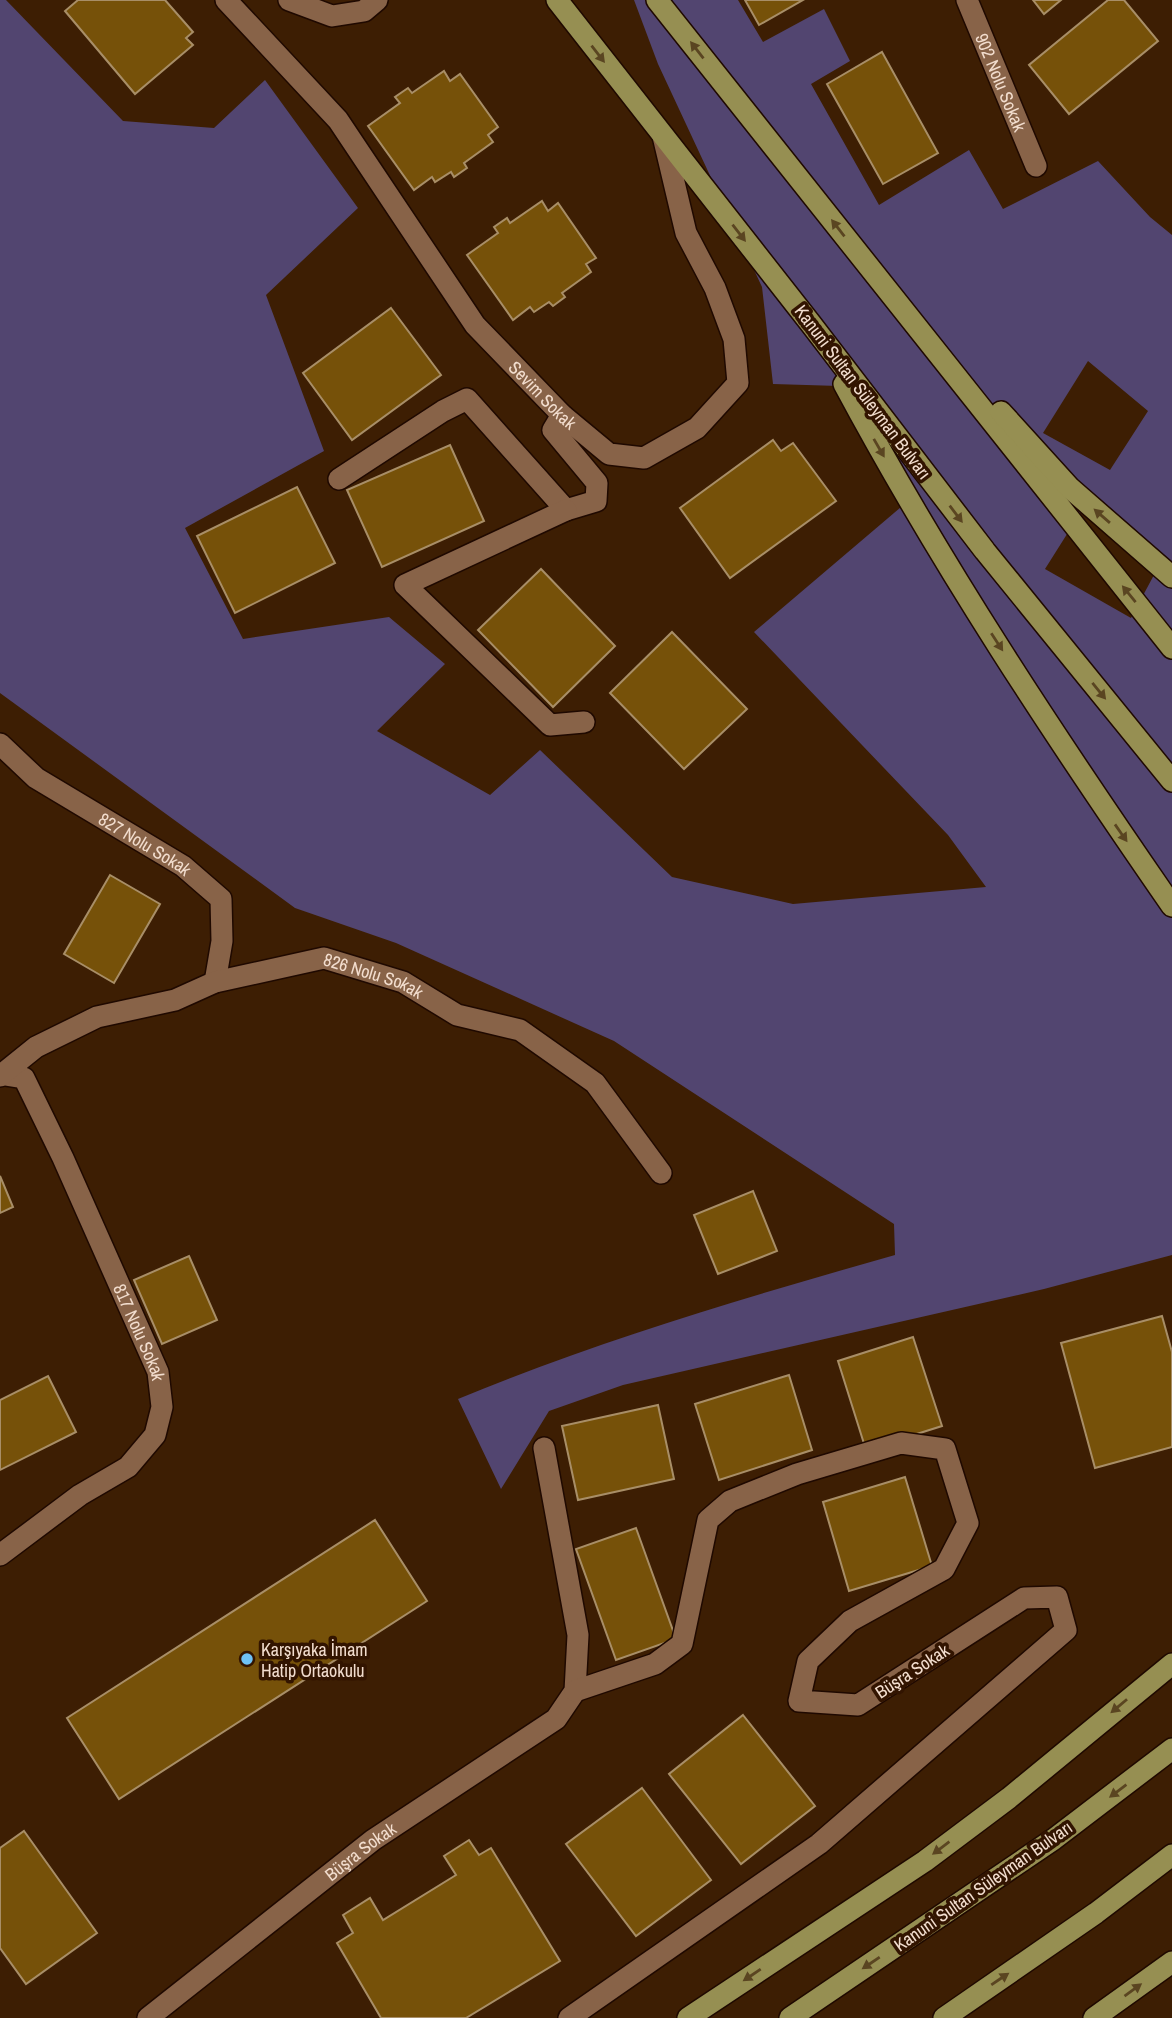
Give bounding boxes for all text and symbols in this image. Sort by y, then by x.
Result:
street label: 902 Nolu Sokak [970,29,1033,136]
one-way arrow [689,42,704,60]
one-way arrow [590,46,605,63]
one-way arrow [831,220,846,238]
one-way arrow [732,223,747,241]
street label: Kanuni Sultan Süleyman Bulvarı [789,300,937,484]
street label: Sevim Sokak [503,355,582,435]
one-way arrow [873,438,885,457]
one-way arrow [949,505,963,523]
one-way arrow [1094,509,1111,524]
one-way arrow [1122,586,1137,604]
one-way arrow [991,632,1004,652]
one-way arrow [1091,683,1106,700]
street label: 827 Nolu Sokak [94,806,198,881]
one-way arrow [1114,824,1128,842]
street label: 826 Nolu Sokak [321,946,429,1005]
street label: 817 Nolu Sokak [108,1280,171,1383]
place label: Karşıyaka İmam Hatip Ortaokulu [261,1637,368,1683]
street label: Büşra Sokak [870,1637,954,1704]
marker: Karşıyaka İmam Hatip Ortaokulu [239,1651,255,1667]
one-way arrow [1110,1698,1127,1713]
one-way arrow [1109,1783,1127,1797]
street label: Büşra Sokak [319,1815,401,1886]
street label: Kanuni Sultan Süleyman Bulvarı [889,1815,1077,1957]
one-way arrow [932,1841,950,1855]
one-way arrow [862,1956,880,1970]
one-way arrow [743,1968,761,1982]
one-way arrow [990,1973,1010,1986]
one-way arrow [1124,1983,1142,1997]

